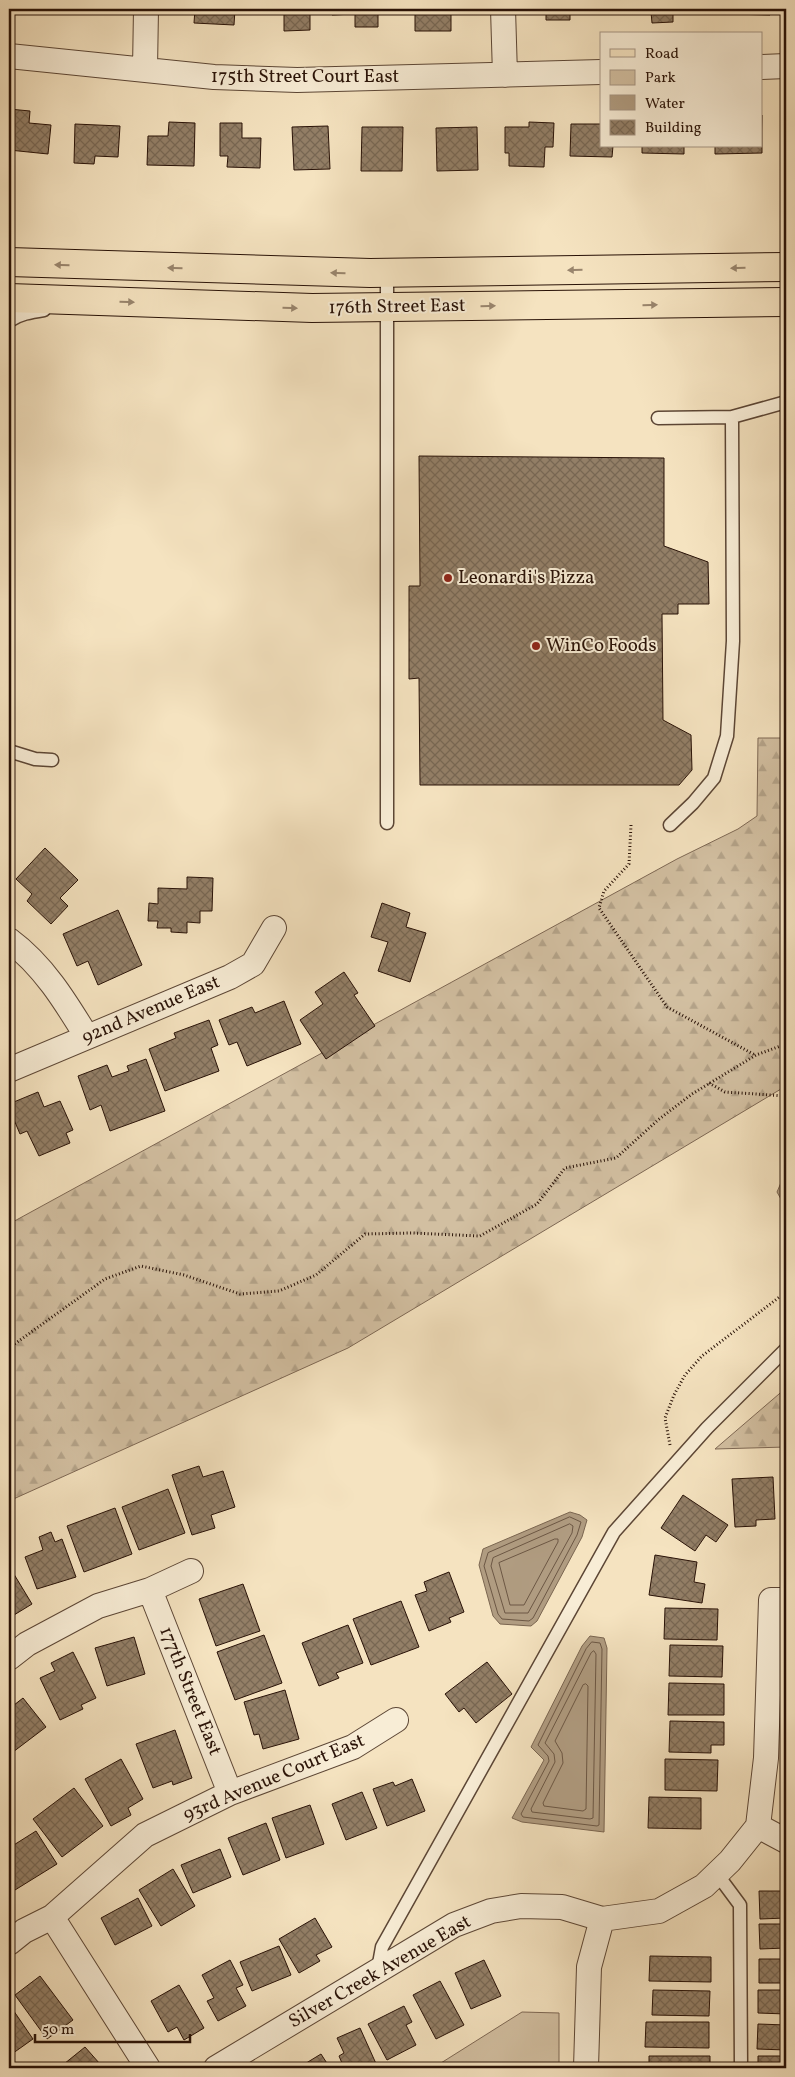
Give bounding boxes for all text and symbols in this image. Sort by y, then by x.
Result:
legend [600,32,762,148]
text: Road [645,44,679,65]
street label: 175th Street Court East [211,64,400,90]
text: Park [645,68,676,89]
text: Water [645,94,685,115]
text: Building [645,118,702,139]
one-way arrow [54,260,70,268]
one-way arrow [167,264,183,272]
one-way arrow [729,264,745,272]
one-way arrow [567,267,583,275]
one-way arrow [330,268,346,276]
street label: 176th Street East [328,293,466,321]
one-way arrow [120,298,136,306]
one-way arrow [642,300,658,308]
one-way arrow [480,302,496,310]
one-way arrow [282,304,298,312]
place label: Leonardi's Pizza [458,565,594,591]
marker: Leonardi's Pizza [442,572,454,584]
place label: WinCo Foods [546,633,657,659]
marker: WinCo Foods [530,640,542,652]
street label: 92nd Avenue East [78,969,224,1051]
street label: 177th Street East [152,1623,228,1760]
street label: 93rd Avenue Court East [179,1728,369,1828]
street label: Silver Creek Avenue East [284,1909,476,2035]
scale bar [35,2012,190,2044]
text: 50 m [42,2020,74,2041]

